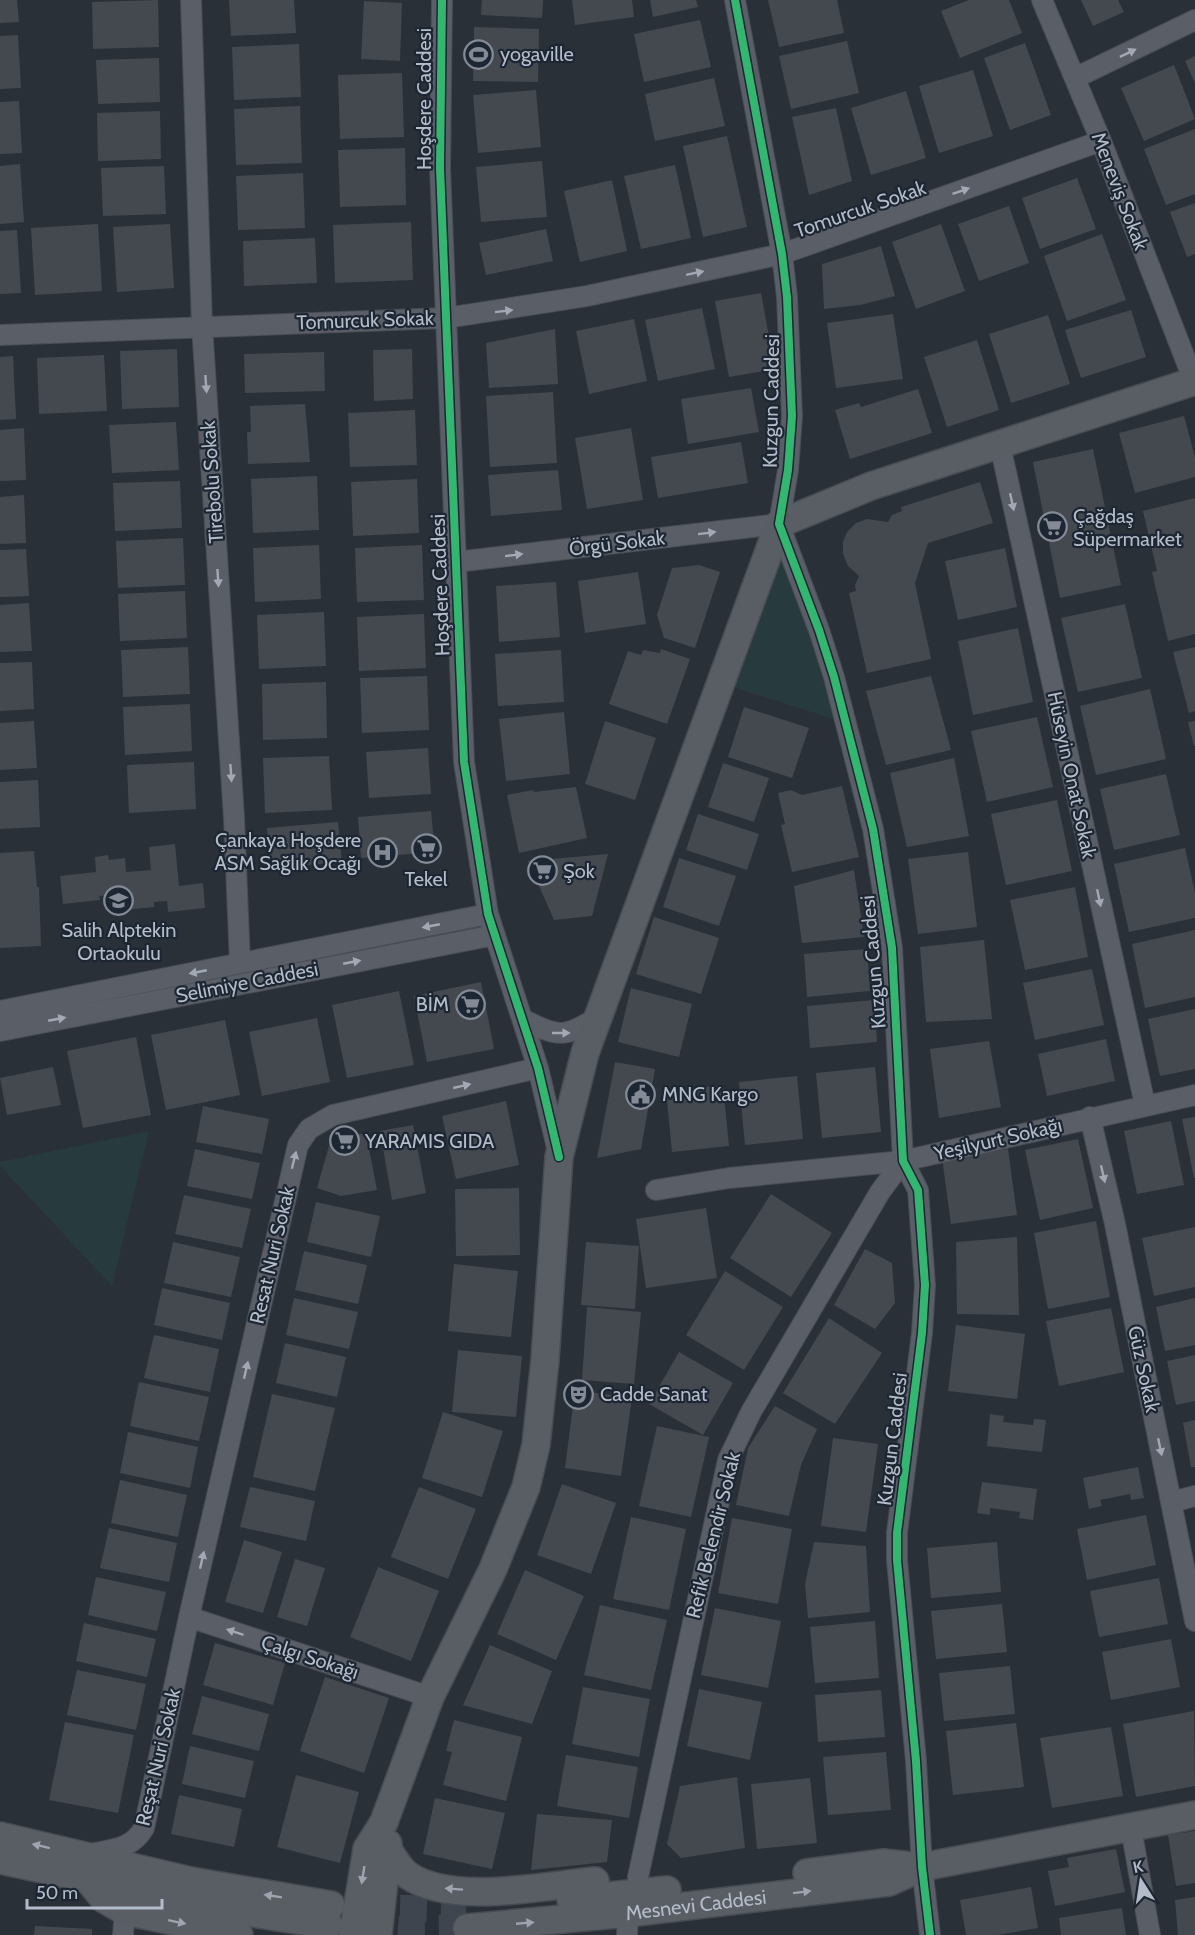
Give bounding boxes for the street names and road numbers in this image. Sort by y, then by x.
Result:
street label: Hoşdere Caddesi [412,28,436,170]
street label: Meneviş Sokak [1086,129,1154,253]
street label: Tomurcuk Sokak [791,175,929,243]
street label: Tomurcuk Sokak [296,306,434,334]
street label: Kuzgun Caddesi [758,334,784,468]
street label: Tirebolu Sokak [196,420,228,544]
street label: Hoşdere Caddesi [426,514,454,656]
street label: Örgü Sokak [568,525,666,561]
street label: Hüseyin Onat Sokak [1043,689,1101,861]
street label: Kuzgun Caddesi [855,894,891,1030]
street label: Selimiye Caddesi [174,956,320,1008]
street label: Yeşilyurt Sokağı [931,1113,1064,1166]
street label: Resat Nuri Sokak [245,1184,299,1326]
street label: Güz Sokak [1123,1324,1165,1414]
street label: Kuzgun Caddesi [872,1371,912,1507]
street label: Refik Belendir Sokak [681,1449,745,1621]
street label: Çalgı Sokağı [258,1630,362,1684]
street label: Reşat Nuri Sokak [131,1686,185,1828]
street label: Mesnevi Caddesi [624,1885,767,1925]

